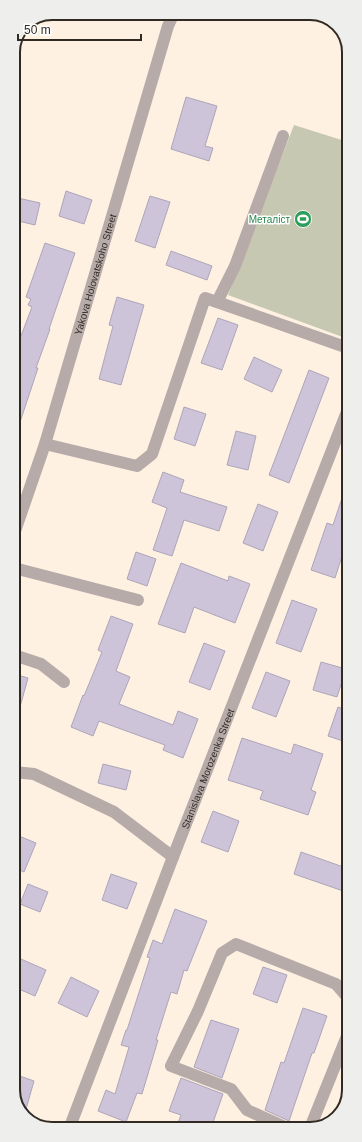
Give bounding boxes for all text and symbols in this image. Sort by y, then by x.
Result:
scale bar [18,16,141,42]
text: 50 m [24,23,51,37]
sports icon: Металіст [293,209,313,229]
street label: Yakova Holovatskoho Street [72,212,118,336]
place label: Металіст [249,214,290,225]
street label: Stanislava Morozenka Street [179,707,236,830]

